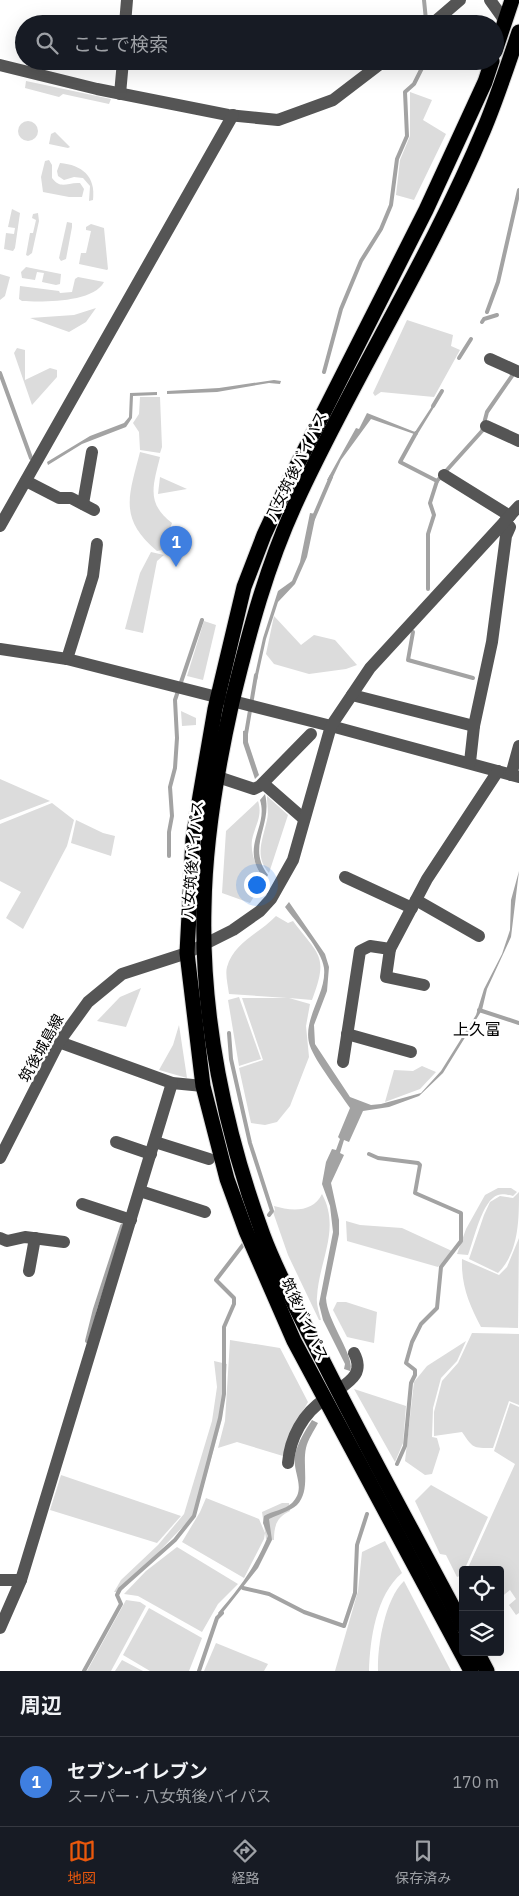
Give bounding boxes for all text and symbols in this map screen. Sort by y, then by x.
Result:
search box [15,15,504,70]
icon: search [33,29,61,57]
text: ここで検索 [73,32,168,56]
street label: 八女筑後バイパス [261,408,331,524]
pin: 1 [160,526,192,567]
street label: 八女筑後バイパス [177,800,207,920]
your location [244,872,270,898]
street label: 筑後城島線 [15,1011,67,1085]
district label: 上久富 [453,1019,501,1039]
street label: 筑後バイパス [277,1274,333,1364]
map controls [459,1566,504,1656]
button: locate [459,1566,504,1611]
button: layers [459,1611,504,1656]
text: 周辺 [20,1691,62,1719]
text: セブン-イレブン [67,1759,208,1783]
text: 1 [31,1772,41,1792]
text: 170 m [452,1772,499,1792]
text: スーパー · 八女筑後バイパス [67,1786,271,1806]
tab: 地図 [68,1837,96,1887]
tab: 経路 [231,1837,259,1887]
tab: 保存済み [395,1837,451,1887]

